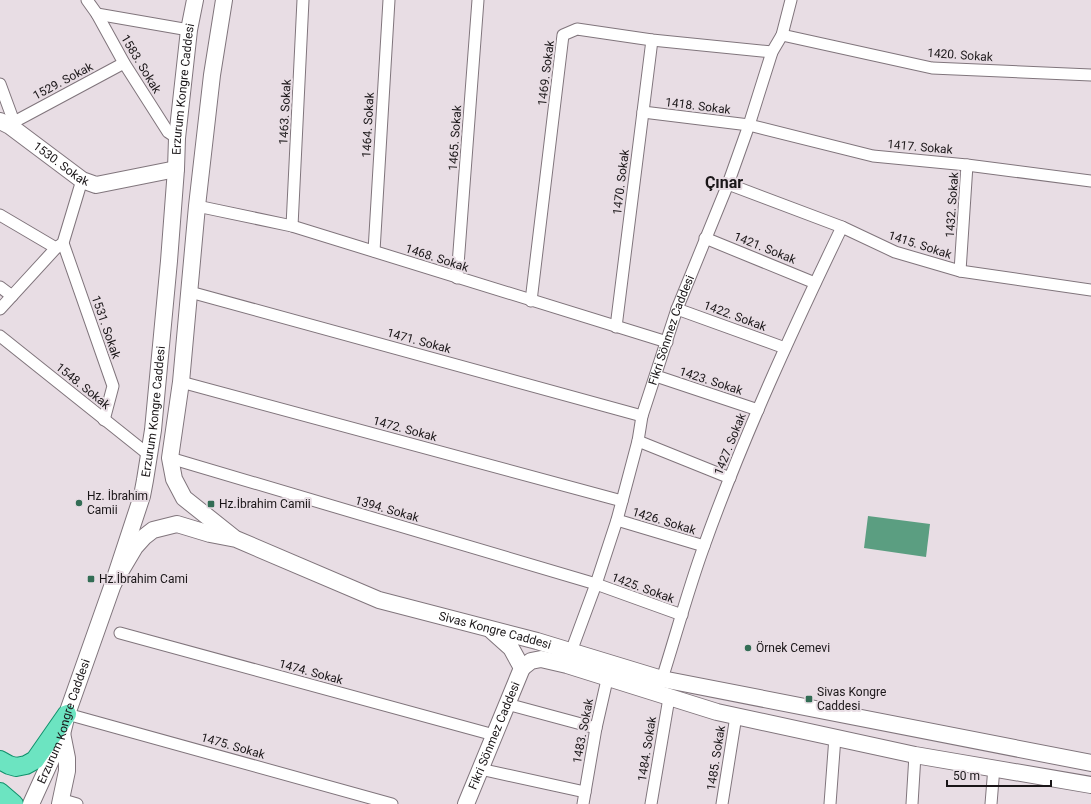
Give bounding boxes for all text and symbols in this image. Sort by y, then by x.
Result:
street label: Erzurum Kongre Caddesi [169,22,197,155]
street label: 1583. Sokak [118,32,164,97]
street label: 1469. Sokak [535,39,557,106]
street label: 1420. Sokak [927,46,994,64]
street label: 1529. Sokak [31,59,96,103]
street label: 1463. Sokak [276,78,294,145]
street label: 1464. Sokak [359,91,377,158]
street label: 1418. Sokak [665,95,732,117]
street label: 1465. Sokak [446,104,464,171]
street label: 1417. Sokak [887,137,954,157]
street label: 1530. Sokak [31,139,92,189]
street label: 1470. Sokak [610,148,632,215]
street label: 1432. Sokak [943,171,961,238]
district label: Çınar [705,173,743,192]
street label: 1415. Sokak [887,228,954,262]
street label: 1421. Sokak [732,229,799,267]
street label: 1468. Sokak [404,241,471,275]
street label: Fikri Sönmez Caddesi [646,273,697,387]
street label: 1531. Sokak [89,294,124,361]
street label: 1422. Sokak [702,298,769,334]
street label: 1471. Sokak [385,326,453,357]
street label: Erzurum Kongre Caddesi [139,345,168,478]
street label: 1548. Sokak [53,360,114,413]
street label: 1423. Sokak [678,364,745,398]
street label: 1427. Sokak [711,410,749,477]
street label: 1472. Sokak [371,414,439,445]
place label: Hz. İbrahim Camii [87,488,148,517]
street label: 1394. Sokak [353,493,421,525]
place label: Hz.İbrahim Camii [219,496,311,511]
marker: Hz. İbrahim Camii [74,498,84,508]
marker: Hz.İbrahim Camii [206,499,216,509]
street label: 1426. Sokak [630,505,698,538]
street label: 1425. Sokak [610,570,677,606]
place label: Hz.İbrahim Cami [99,571,188,586]
marker: Hz.İbrahim Cami [86,574,96,584]
street label: Sivas Kongre Caddesi [437,609,553,652]
place label: Örnek Cemevi [756,640,830,655]
marker: Örnek Cemevi [743,643,753,653]
street label: Erzurum Kongre Caddesi [34,657,93,786]
street label: 1474. Sokak [277,657,345,688]
street label: Fikri Sönmez Caddesi [466,679,523,792]
place label: Sivas Kongre Caddesi [817,685,886,713]
marker: Sivas Kongre Caddesi [804,694,814,704]
street label: 1483. Sokak [570,696,596,765]
street label: 1484. Sokak [635,715,659,783]
street label: 1485. Sokak [704,724,728,792]
street label: 1475. Sokak [199,730,267,762]
scale bar [947,762,1051,788]
text: 50 m [953,769,980,783]

